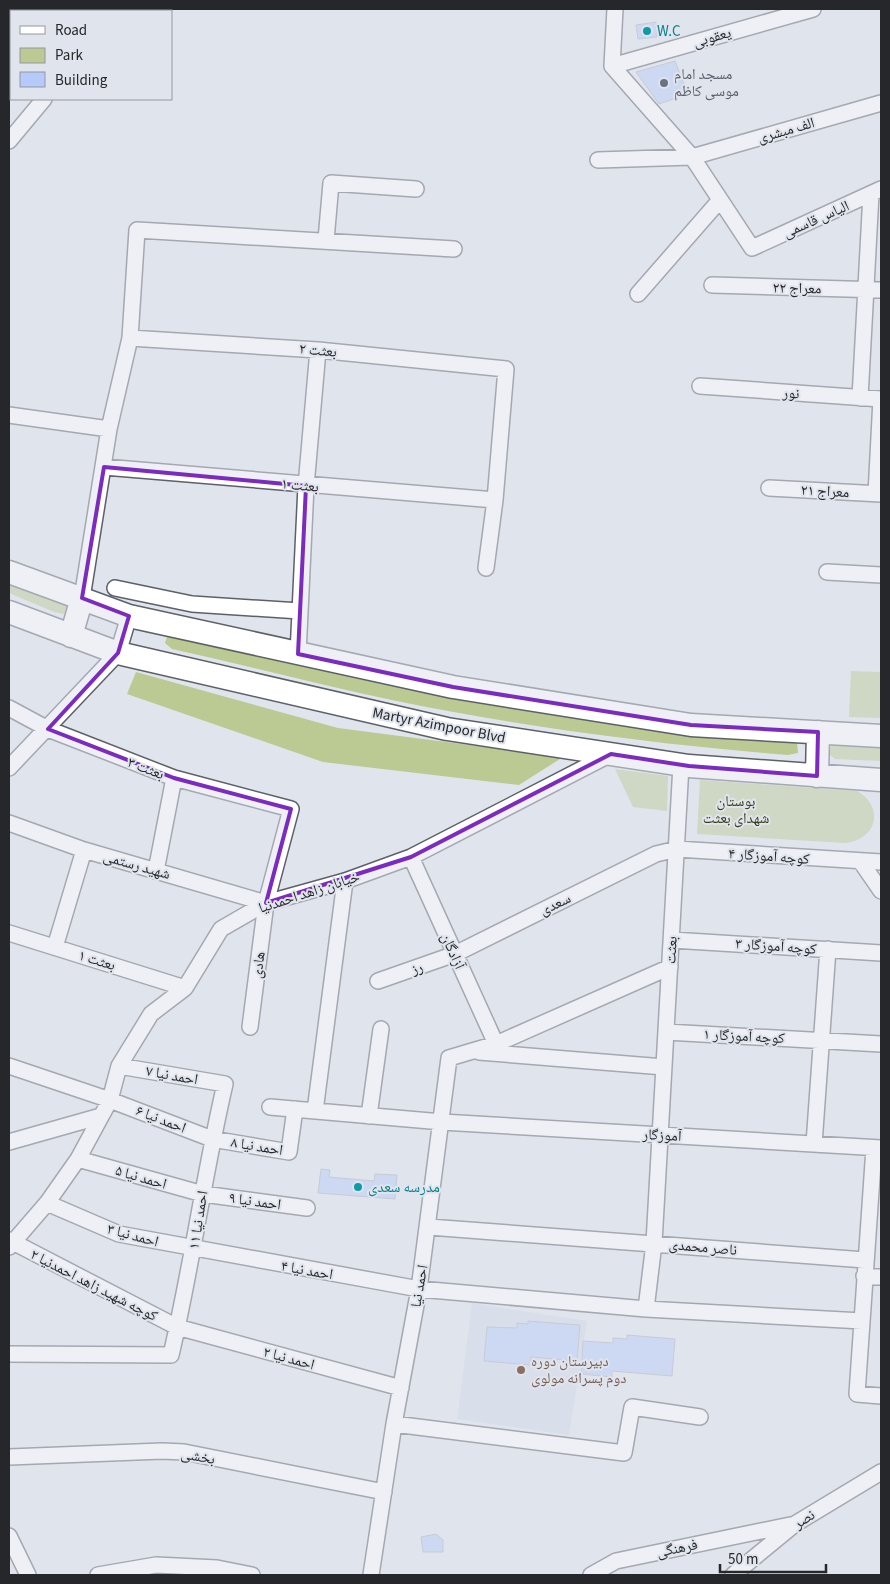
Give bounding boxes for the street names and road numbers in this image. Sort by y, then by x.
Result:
street label: یعقوبی [691,22,734,53]
street label: الف مبشری [755,112,817,149]
street label: الیاس قاسمی [780,196,853,243]
street label: معراج ۲۲ [772,278,822,299]
street label: بعثت ۲ [298,338,338,363]
street label: نور [781,382,800,405]
street label: بعثت ۱ [280,473,320,498]
street label: معراج ۲۱ [800,480,850,503]
street label: Martyr Azimpoor Blvd [370,702,507,749]
street label: بعثت ۳ [124,752,167,785]
street label: کوچه آموزگار ۴ [728,843,810,870]
street label: شهید رستمی [101,846,173,885]
street label: خیابان زاهد احمدنیا [256,866,363,919]
street label: سعدی [536,888,575,921]
street label: آزادگان [435,930,470,974]
street label: کوچه آموزگار ۳ [735,933,817,960]
street label: بعثت [660,935,683,965]
street label: بعثت ۱ [76,945,118,976]
street label: هادی [246,950,271,980]
street label: رز [407,957,426,981]
street label: کوچه آموزگار ۱ [703,1024,785,1049]
street label: احمد نیا ۷ [144,1061,200,1090]
street label: احمد نیا ۶ [133,1100,189,1139]
street label: آموزگار [641,1124,683,1147]
street label: احمد نیا ۸ [229,1132,284,1161]
street label: احمد نیا ۵ [113,1160,169,1195]
street label: احمد نیا ۹ [227,1187,282,1216]
street label: احمد نیا ۱۱ [183,1189,213,1251]
street label: احمد نیا ۳ [105,1219,161,1252]
street label: ناصر محمدی [668,1234,738,1261]
street label: کوچه شهید زاهد احمدنیا ۲ [27,1244,161,1327]
street label: احمد نیا ۴ [279,1256,335,1285]
street label: احمد نیا [405,1263,434,1309]
street label: احمد نیا ۲ [261,1342,317,1375]
street label: بخشی [179,1443,217,1470]
street label: نصر [789,1505,819,1535]
street label: فرهنگی [655,1534,700,1563]

